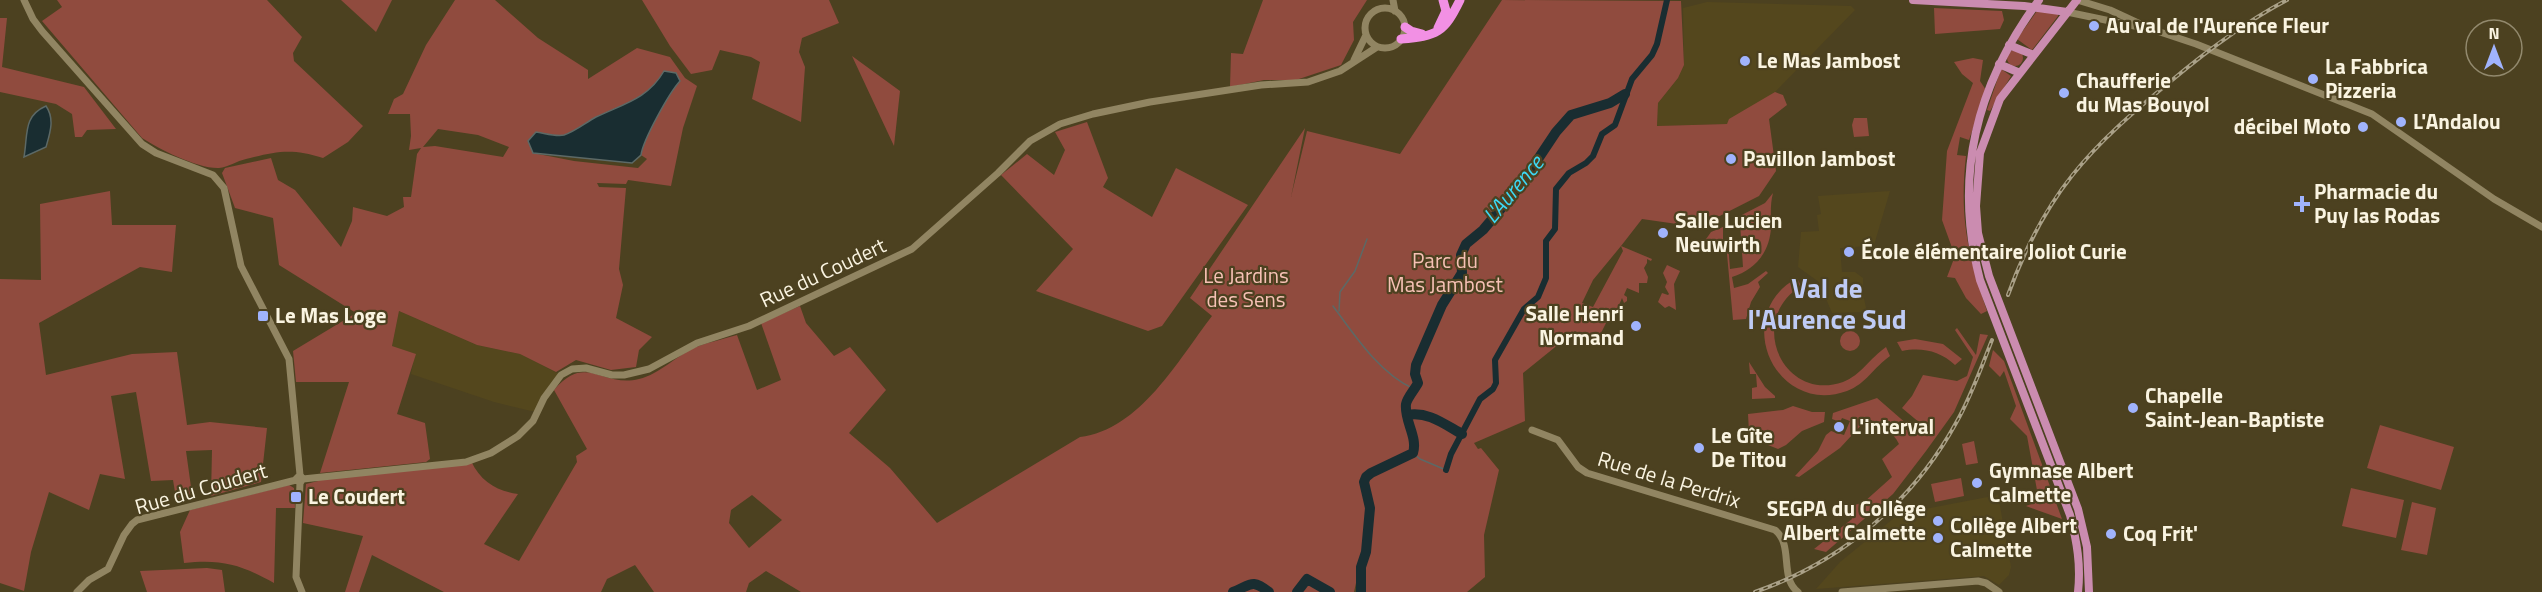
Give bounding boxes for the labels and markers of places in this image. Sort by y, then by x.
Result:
place label: Au val de l'Aurence Fleur [2106,9,2329,41]
marker: Au val de l'Aurence Fleur [2087,19,2101,33]
place label: Le Mas Jambost [1757,44,1901,76]
place label: La Fabbrica Pizzeria [2325,50,2428,106]
marker: Le Mas Jambost [1738,54,1752,68]
place label: Chaufferie du Mas Bouyol [2076,64,2210,120]
marker: La Fabbrica Pizzeria [2306,72,2320,86]
marker: Chaufferie du Mas Bouyol [2057,86,2071,100]
place label: L'Andalou [2413,105,2501,137]
place label: décibel Moto [2234,110,2351,142]
marker: L'Andalou [2394,115,2408,129]
marker: décibel Moto [2356,120,2370,134]
place label: Pavillon Jambost [1743,142,1896,174]
marker: Pavillon Jambost [1724,152,1738,166]
place label: Pharmacie du Puy las Rodas [2314,175,2440,231]
marker: Pharmacie du Puy las Rodas [2295,197,2309,211]
place label: Salle Lucien Neuwirth [1675,204,1782,260]
marker: Salle Lucien Neuwirth [1656,226,1670,240]
place label: École élémentaire Joliot Curie [1861,235,2127,267]
marker: École élémentaire Joliot Curie [1842,245,1856,259]
place label: Salle Henri Normand [1526,297,1624,353]
place label: Le Mas Loge [275,299,387,331]
marker: Le Mas Loge [256,309,270,323]
marker: Salle Henri Normand [1629,319,1643,333]
place label: Chapelle Saint-Jean-Baptiste [2145,379,2324,435]
marker: Chapelle Saint-Jean-Baptiste [2126,401,2140,415]
place label: L'interval [1851,410,1934,442]
place label: Le Gîte De Titou [1711,419,1787,475]
marker: L'interval [1832,420,1846,434]
marker: Le Gîte De Titou [1692,441,1706,455]
place label: Gymnase Albert Calmette [1989,454,2134,510]
marker: Gymnase Albert Calmette [1970,476,1984,490]
place label: Le Coudert [308,480,405,512]
marker: Le Coudert [289,490,303,504]
place label: SEGPA du Collège Albert Calmette [1767,492,1926,548]
place label: Collège Albert Calmette [1950,509,2077,565]
marker: SEGPA du Collège Albert Calmette [1931,514,1945,528]
place label: Coq Frit' [2123,517,2198,549]
marker: Coq Frit' [2104,527,2118,541]
marker: Collège Albert Calmette [1931,531,1945,545]

